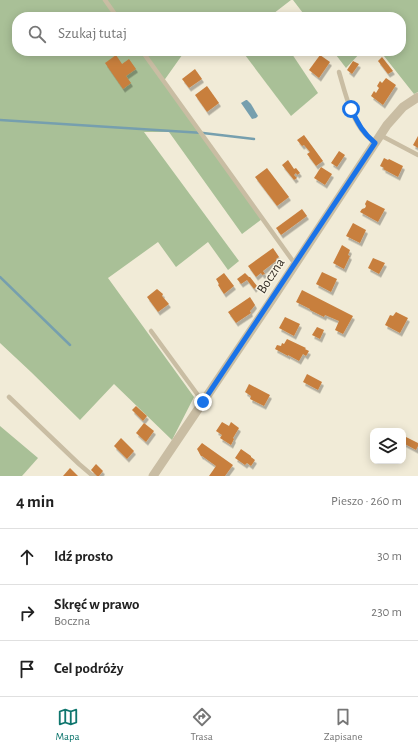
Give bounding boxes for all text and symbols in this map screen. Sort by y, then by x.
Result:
search box [12,12,406,56]
icon: search [26,23,48,45]
text: Szukaj tutaj [58,26,127,41]
route start [342,100,360,118]
street label: Boczna [254,255,288,296]
route end [194,393,212,411]
map controls [370,428,406,464]
button: layers [370,428,406,464]
text: 4 min [16,493,54,510]
text: Pieszo · 260 m [331,495,402,508]
icon: ahead [16,546,38,568]
text: Idź prosto [54,549,113,564]
text: 30 m [377,550,402,563]
text: Skręć w prawo [54,597,139,612]
icon: right [16,602,38,624]
text: 230 m [371,606,402,619]
text: Boczna [54,615,90,628]
icon: arrive [16,658,38,680]
text: Cel podróży [54,661,123,676]
tab: Mapa [55,706,80,743]
tab: Trasa [190,706,213,743]
tab: Zapisane [324,706,363,743]

